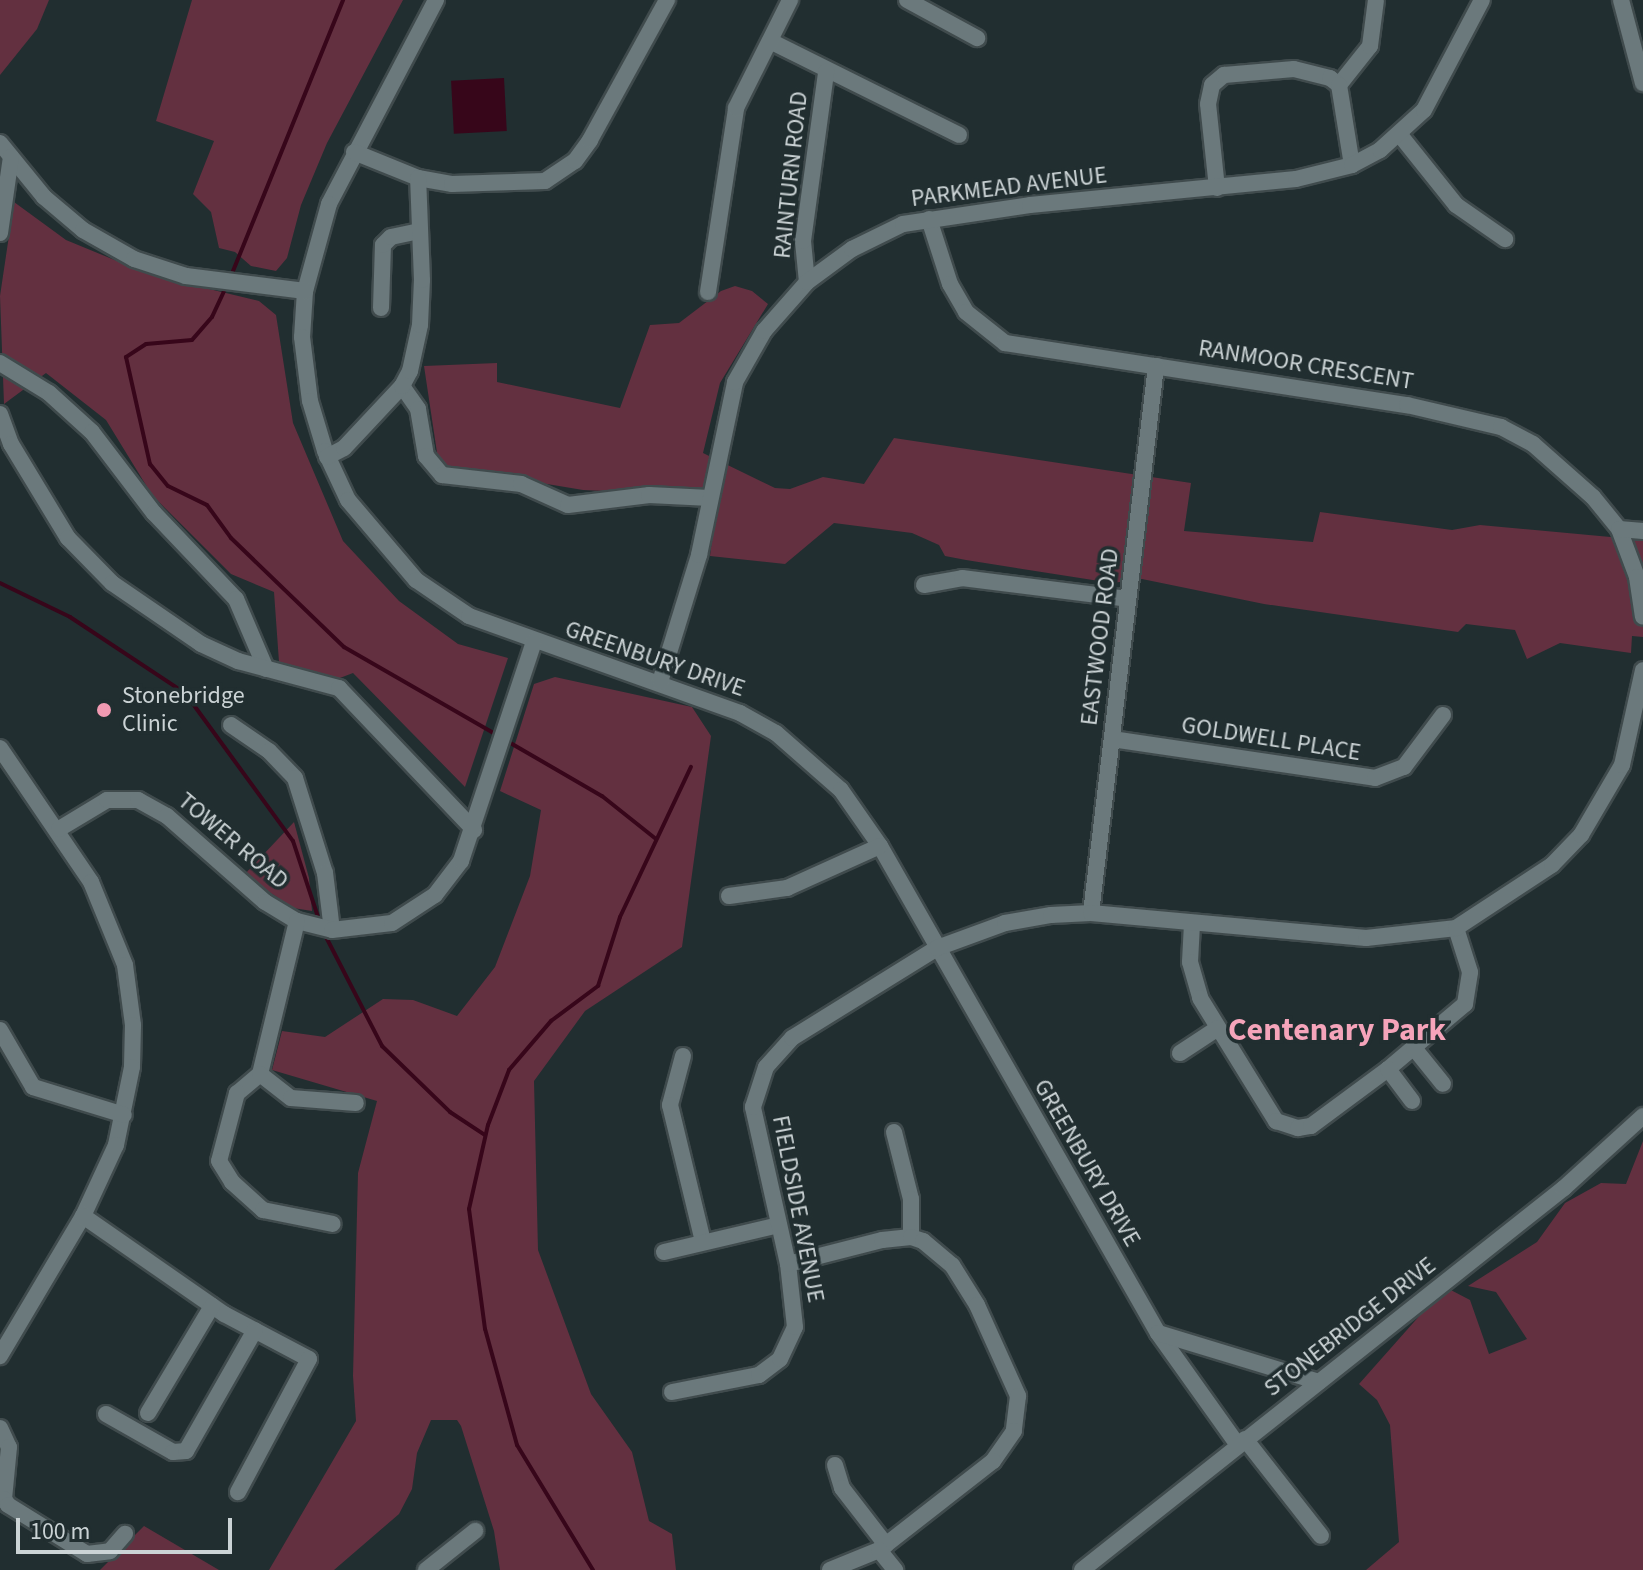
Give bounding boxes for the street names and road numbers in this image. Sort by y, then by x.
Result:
street label: RAINTURN ROAD [768,90,814,260]
street label: PARKMEAD AVENUE [909,161,1109,213]
street label: RANMOOR CRESCENT [1196,334,1416,396]
street label: EASTWOOD ROAD [1075,547,1125,727]
street label: GREENBURY DRIVE [561,615,749,703]
street label: GOLDWELL PLACE [1179,711,1363,767]
street label: TOWER ROAD [172,787,294,895]
street label: GREENBURY DRIVE [1027,1074,1147,1252]
street label: FIELDSIDE AVENUE [766,1113,830,1305]
street label: STONEBRIDGE DRIVE [1259,1251,1441,1403]

